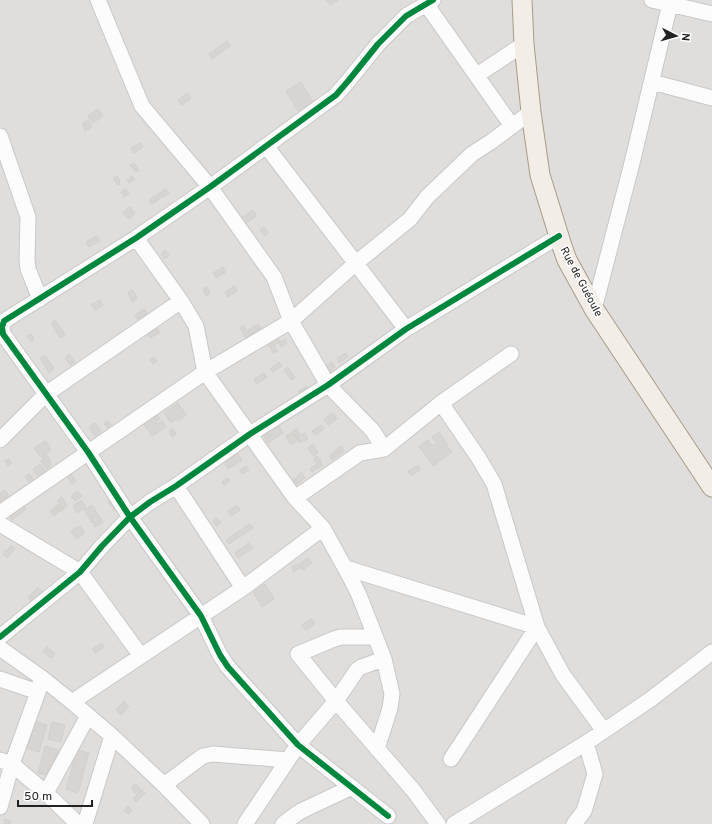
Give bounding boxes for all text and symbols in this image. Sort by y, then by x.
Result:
north arrow [656,16,696,56]
text: N [678,32,692,42]
street label: Rue de Guéoule [557,245,605,319]
scale bar [18,782,92,808]
text: 50 m [24,789,52,805]

